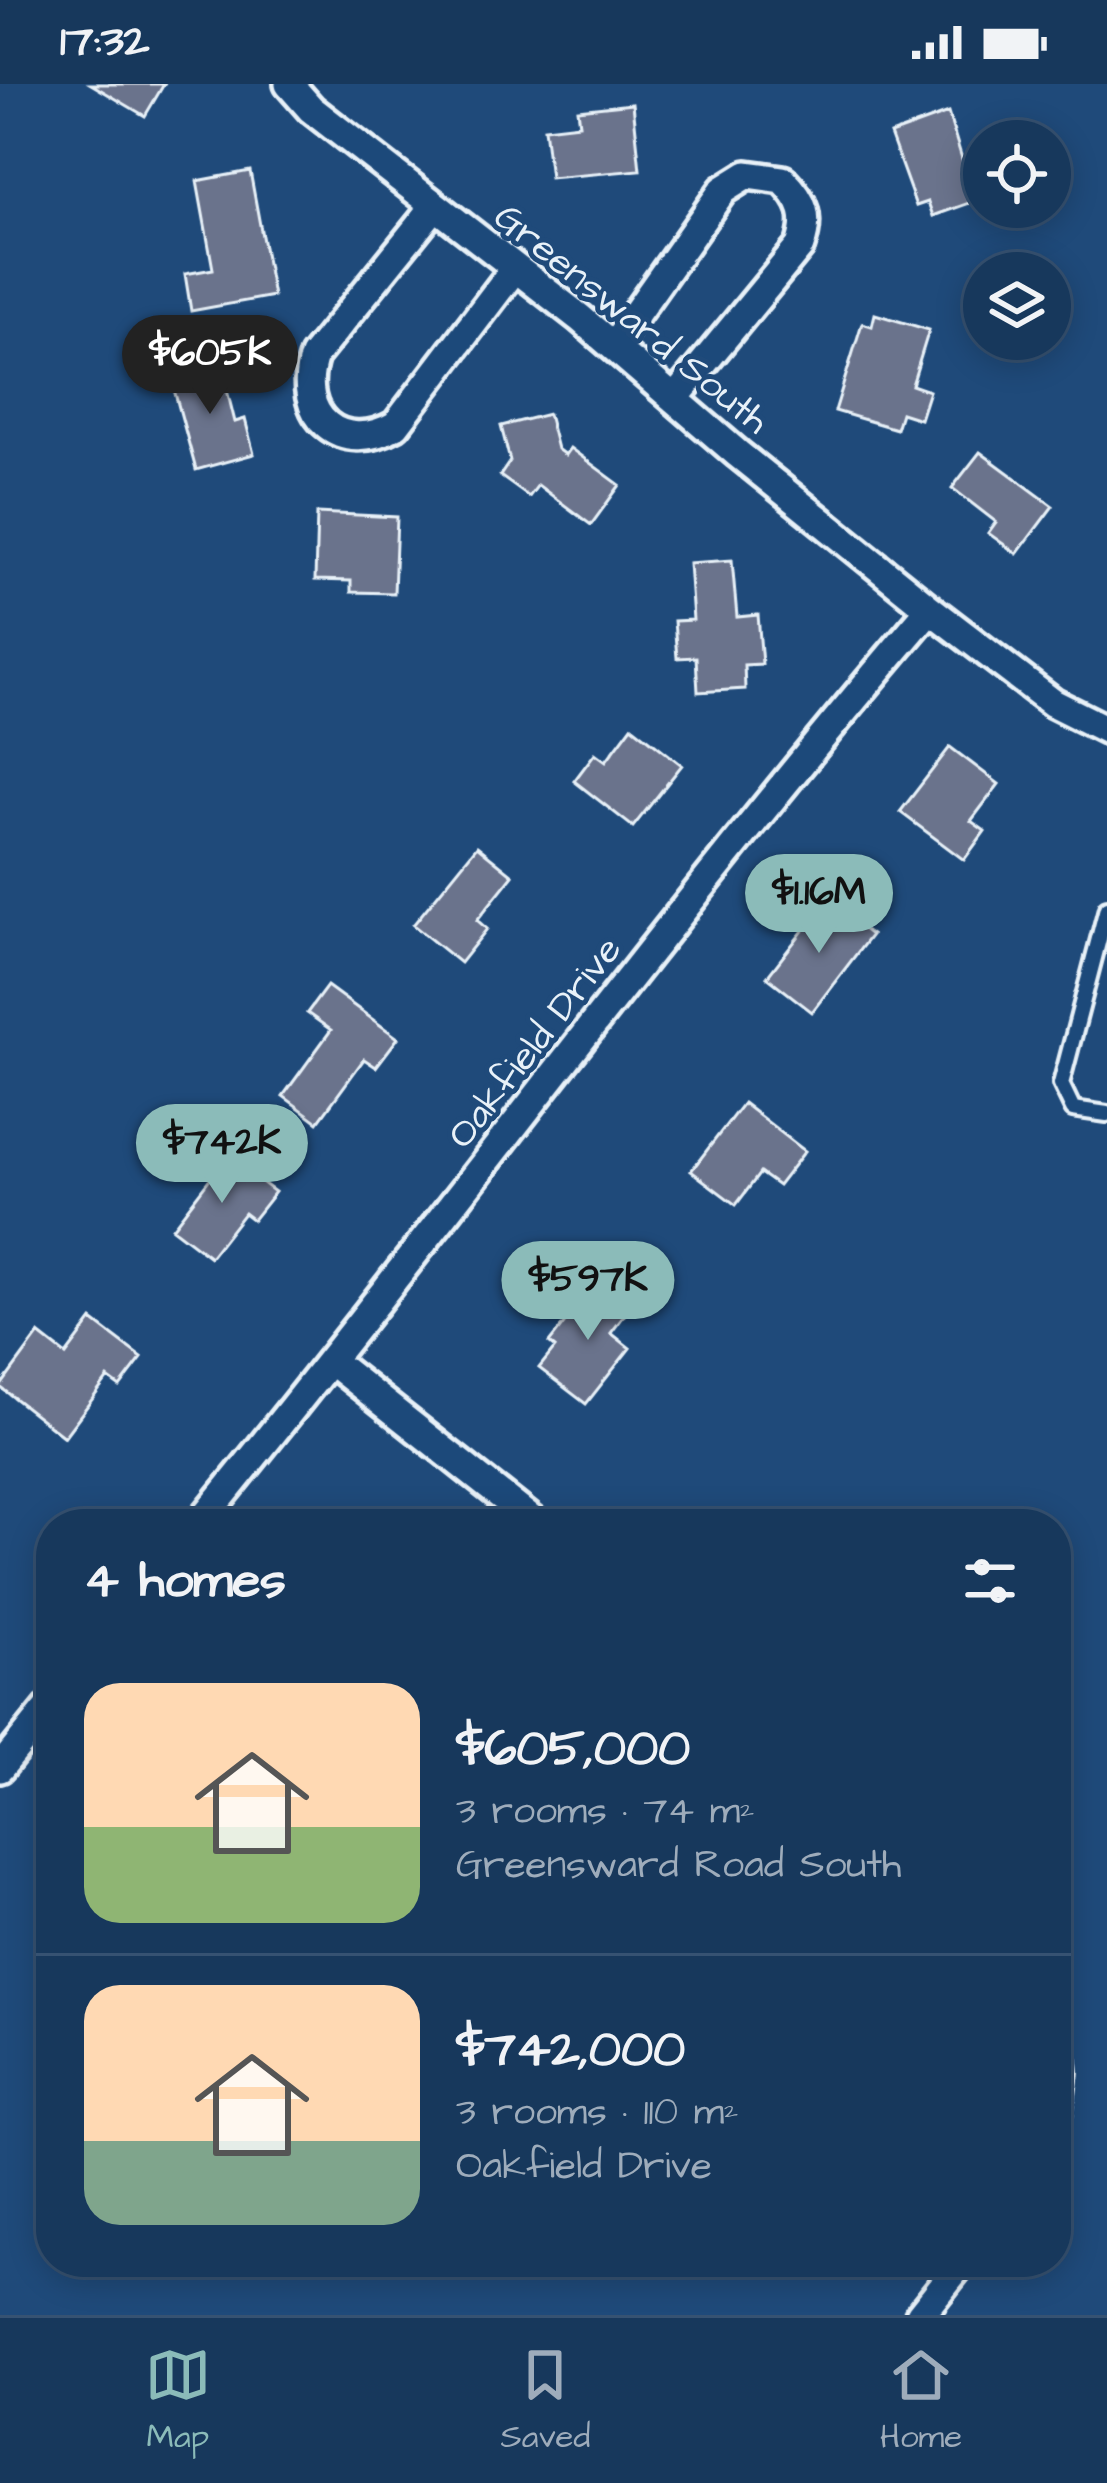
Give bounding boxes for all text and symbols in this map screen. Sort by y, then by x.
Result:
text: 17:32 [60,11,150,73]
map controls [963,120,1071,360]
button: locate [963,120,1071,228]
street label: Greensward South [482,191,780,447]
button: layers [963,252,1071,360]
pin: $605K [126,315,294,417]
text: $605K [149,327,271,381]
pin: $1.16M [721,854,917,956]
text: $1.16M [772,866,866,920]
street label: Oakfield Drive [435,925,635,1160]
pin: $742K [138,1104,306,1206]
text: $742K [163,1116,281,1170]
pin: $597K [504,1241,672,1343]
text: $597K [528,1253,648,1307]
text: 4 homes [84,1546,286,1617]
icon: filters [957,1548,1023,1614]
text: $605,000 [456,1714,690,1785]
icon: home [180,1731,324,1875]
text: 3 rooms · 74 m² [456,1785,755,1839]
text: Greensward Road South [456,1839,901,1893]
text: $742,000 [456,2015,685,2086]
icon: home [180,2033,324,2177]
text: 3 rooms · 110 m² [456,2086,739,2140]
text: Oakfield Drive [456,2140,712,2194]
tab: Map [145,2342,211,2460]
tab: Saved [501,2342,590,2460]
tab: Home [880,2342,962,2460]

